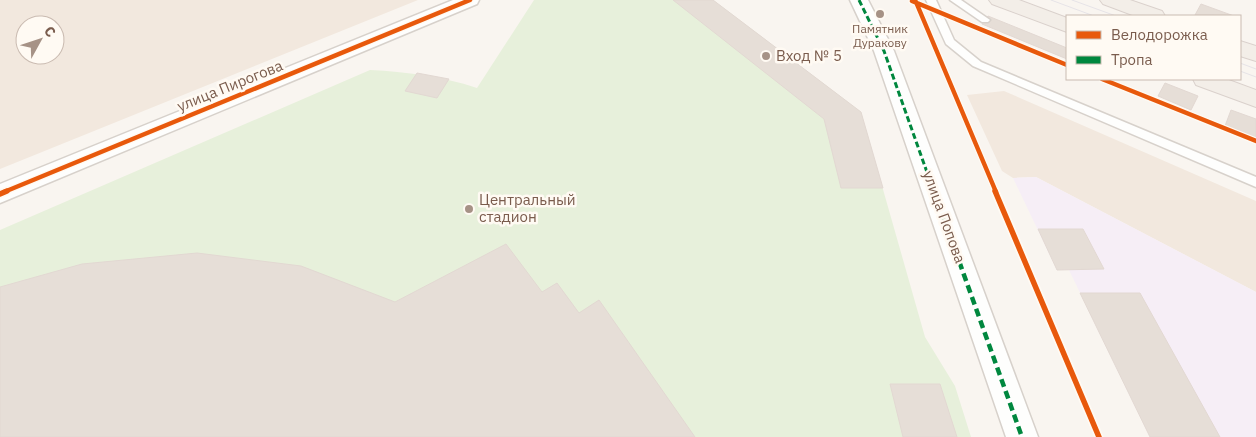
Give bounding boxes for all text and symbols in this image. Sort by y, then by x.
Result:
marker: Памятник Дуракову [874,8,886,20]
north arrow [15,15,65,65]
legend [1066,15,1241,80]
place label: Памятник Дуракову [852,21,908,50]
text: С [40,22,60,41]
text: Велодорожка [1111,25,1208,44]
place label: Вход № 5 [776,46,842,65]
marker: Вход № 5 [760,50,772,62]
text: Тропа [1111,50,1153,69]
street label: улица Пирогова [174,56,285,115]
street label: улица Попова [919,168,970,266]
place label: Центральный стадион [479,190,576,226]
marker: Центральный стадион [463,203,475,215]

